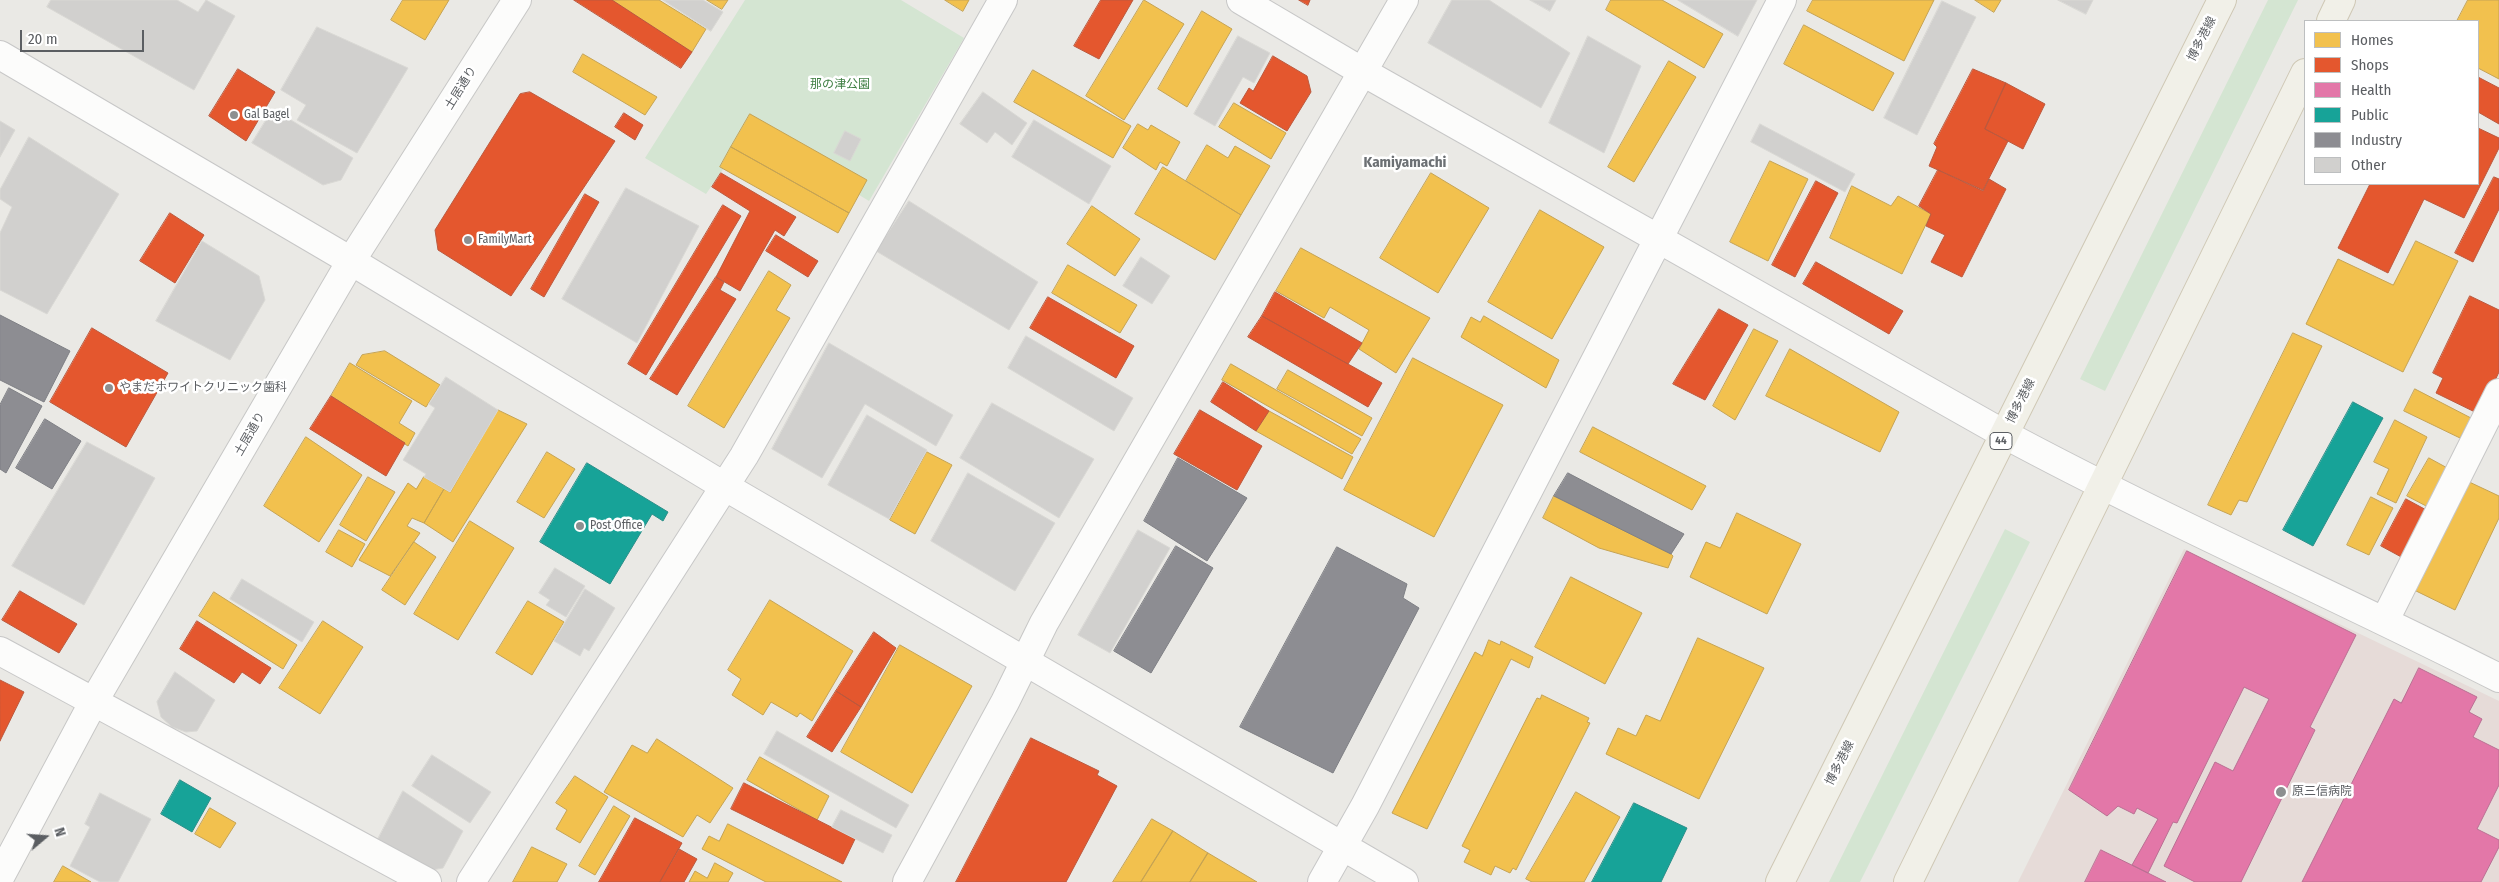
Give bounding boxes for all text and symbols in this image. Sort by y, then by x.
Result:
street label: 博多港線 [2185,14,2219,64]
scale bar [22,20,146,52]
legend [2304,20,2479,185]
text: 20 m [28,30,58,48]
text: Homes [2351,31,2393,49]
text: Shops [2351,56,2389,74]
street label: 土居通り [442,64,480,112]
park label: 那の津公園 [810,78,870,92]
text: Health [2351,81,2391,99]
text: Public [2351,106,2388,124]
place label: Gal Bagel [244,108,289,122]
marker: Gal Bagel [228,109,240,121]
text: Industry [2351,131,2402,149]
district label: Kamiyamachi [1364,154,1446,172]
text: Other [2351,156,2386,174]
place label: FamilyMart [478,233,532,247]
marker: FamilyMart [462,234,474,246]
street label: 博多港線 [2004,376,2038,426]
place label: やまだホワイトクリニック歯科 [119,381,287,395]
marker: やまだホワイトクリニック歯科 [103,382,115,394]
street label: 土居通り [232,410,268,458]
road number: 44 [1990,432,2012,450]
place label: Post Office [590,519,642,533]
marker: Post Office [574,520,586,532]
street label: 博多港線 [1823,738,1857,788]
marker: 原三信病院 [2274,785,2288,799]
place label: 原三信病院 [2292,785,2352,799]
north arrow [20,812,70,862]
text: N [50,826,69,839]

